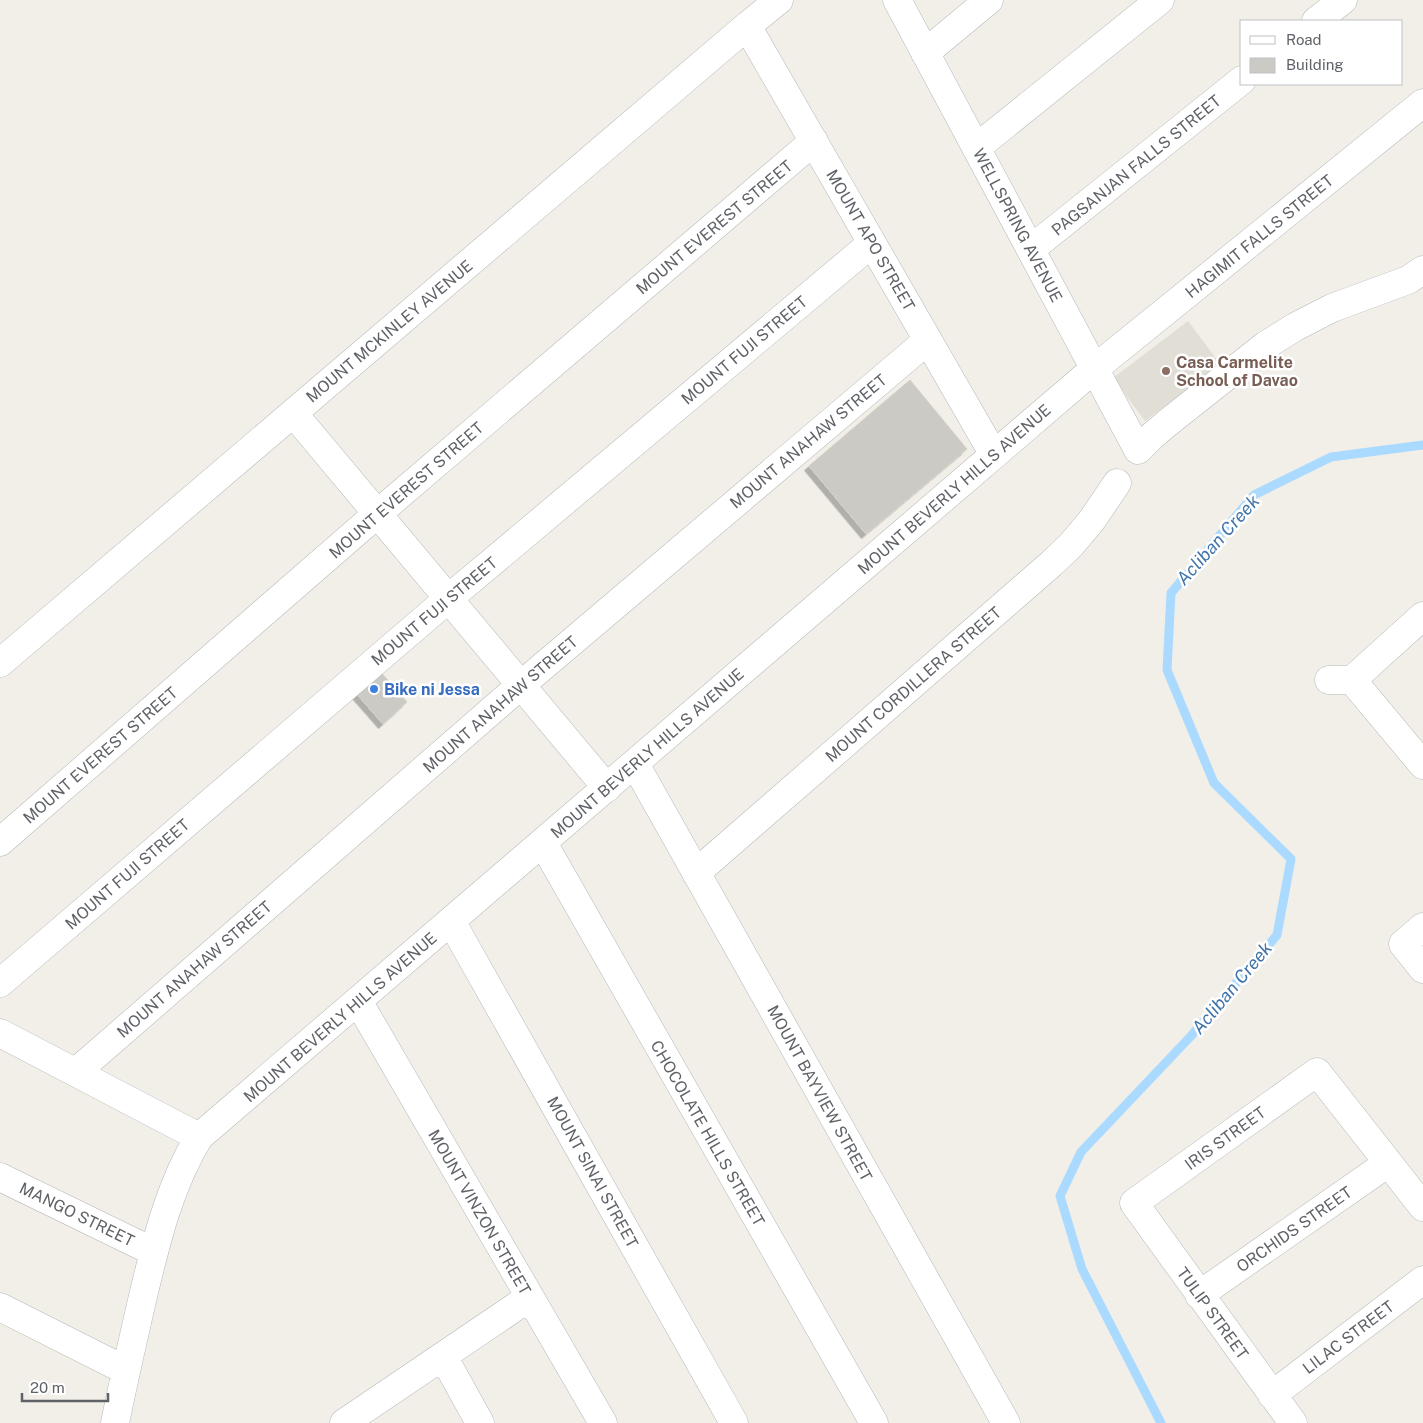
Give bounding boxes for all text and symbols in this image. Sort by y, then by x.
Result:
legend [1240,20,1403,85]
text: Road [1286,31,1322,48]
text: Building [1286,56,1344,73]
street label: PAGSANJAN FALLS STREET [1048,91,1225,240]
street label: WELLSPRING AVENUE [969,145,1066,305]
street label: MOUNT EVEREST STREET [632,156,797,298]
street label: MOUNT APO STREET [822,166,919,315]
street label: HAGIMIT FALLS STREET [1181,170,1338,302]
street label: MOUNT MCKINLEY AVENUE [302,256,476,407]
street label: MOUNT FUJI STREET [678,292,811,409]
place label: Casa Carmelite School of Davao [1176,353,1298,390]
marker: Casa Carmelite School of Davao [1160,365,1172,377]
street label: MOUNT ANAHAW STREET [726,370,891,512]
street label: MOUNT BEVERLY HILLS AVENUE [854,400,1055,578]
street label: MOUNT EVEREST STREET [325,418,488,563]
water label: Acliban Creek [1172,490,1264,589]
street label: MOUNT FUJI STREET [368,553,501,670]
street label: MOUNT CORDILLERA STREET [822,603,1005,766]
street label: MOUNT ANAHAW STREET [419,632,582,777]
street label: MOUNT BEVERLY HILLS AVENUE [547,664,748,842]
place label: Bike ni Jessa [384,680,480,699]
street label: MOUNT EVEREST STREET [19,683,182,828]
marker: Bike ni Jessa [368,683,380,695]
street label: MOUNT FUJI STREET [61,815,194,933]
street label: MOUNT ANAHAW STREET [113,897,276,1042]
street label: MOUNT BEVERLY HILLS AVENUE [240,928,441,1106]
water label: Acliban Creek [1187,937,1276,1038]
street label: MOUNT BAYVIEW STREET [763,1002,876,1185]
street label: CHOCOLATE HILLS STREET [647,1037,769,1230]
street label: MOUNT SINAI STREET [543,1093,642,1252]
street label: IRIS STREET [1181,1103,1270,1174]
street label: MOUNT VINZON STREET [424,1126,535,1299]
street label: MANGO STREET [16,1178,138,1251]
street label: ORCHIDS STREET [1233,1182,1356,1276]
street label: TULIP STREET [1173,1264,1253,1363]
street label: LILAC STREET [1299,1297,1398,1378]
scale bar [22,1370,109,1402]
text: 20 m [30,1379,65,1396]

